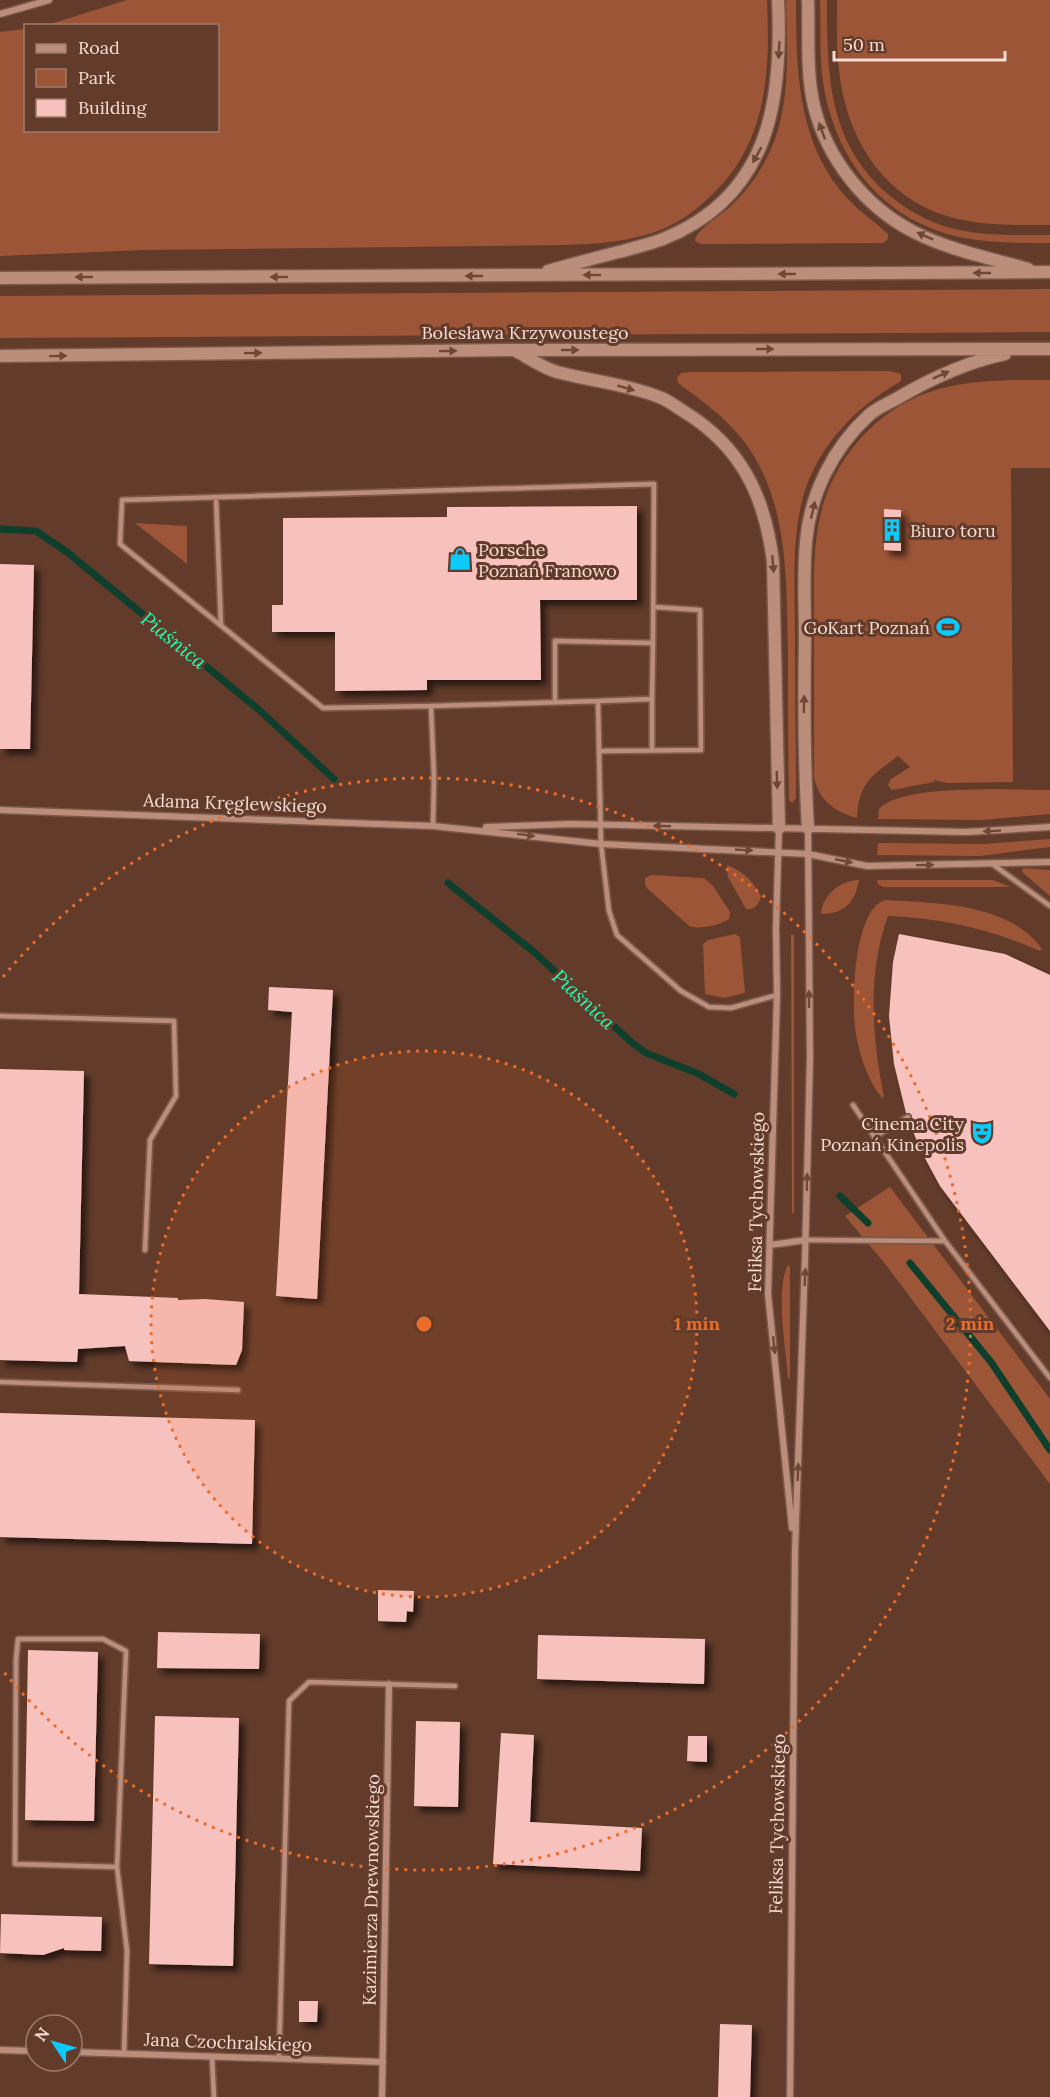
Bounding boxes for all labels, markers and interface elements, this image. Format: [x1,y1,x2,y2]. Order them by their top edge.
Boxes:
legend [24,24,219,132]
scale bar [834,24,1005,62]
text: 50 m [843,33,885,56]
text: Road [78,36,120,59]
one-way arrow [775,40,784,59]
text: Park [78,66,116,89]
text: Building [78,96,148,119]
one-way arrow [817,121,827,139]
one-way arrow [752,147,762,164]
one-way arrow [915,231,933,241]
one-way arrow [972,268,991,278]
one-way arrow [777,269,796,279]
one-way arrow [582,270,601,280]
one-way arrow [464,271,483,281]
one-way arrow [74,272,93,282]
one-way arrow [269,272,288,281]
street label: Bolesława Krzywoustego [421,321,629,344]
one-way arrow [756,344,775,354]
one-way arrow [561,345,580,355]
one-way arrow [439,346,458,355]
one-way arrow [244,349,263,358]
one-way arrow [49,351,68,360]
one-way arrow [933,371,950,380]
one-way arrow [617,384,635,393]
one-way arrow [809,500,818,519]
building icon: Biuro toru [879,517,905,543]
place label: Biuro toru [910,519,996,542]
place label: Porsche Poznań Franowo [478,538,617,582]
shop icon: Porsche Poznań Franowo [447,546,473,572]
one-way arrow [768,555,777,574]
water label: Piaśnica [136,606,212,674]
sports icon: GoKart Poznań [935,614,961,640]
place label: GoKart Poznań [803,616,930,639]
one-way arrow [800,695,809,714]
one-way arrow [772,771,782,790]
street label: Adama Kręglewskiego [142,788,327,818]
one-way arrow [653,821,672,831]
one-way arrow [982,826,1001,836]
one-way arrow [516,830,535,840]
one-way arrow [734,846,753,855]
one-way arrow [834,857,853,867]
one-way arrow [916,860,935,869]
water label: Piaśnica [547,964,621,1034]
one-way arrow [804,989,814,1008]
street label: Feliksa Tychowskiego [743,1112,769,1292]
place label: Cinema City Poznań Kinepolis [820,1112,964,1156]
theatre icon: Cinema City Poznań Kinepolis [969,1120,995,1146]
one-way arrow [802,1172,812,1191]
one-way arrow [800,1267,809,1286]
text: 1 min [674,1312,720,1335]
text: 2 min [946,1312,995,1335]
centre of rings [414,1314,434,1334]
one-way arrow [769,1336,779,1355]
one-way arrow [793,1462,802,1481]
street label: Feliksa Tychowskiego [764,1734,790,1914]
street label: Kazimierza Drewnowskiego [357,1774,385,2006]
north arrow [24,2013,84,2073]
text: N [30,2023,54,2045]
street label: Jana Czochralskiego [143,2028,312,2056]

